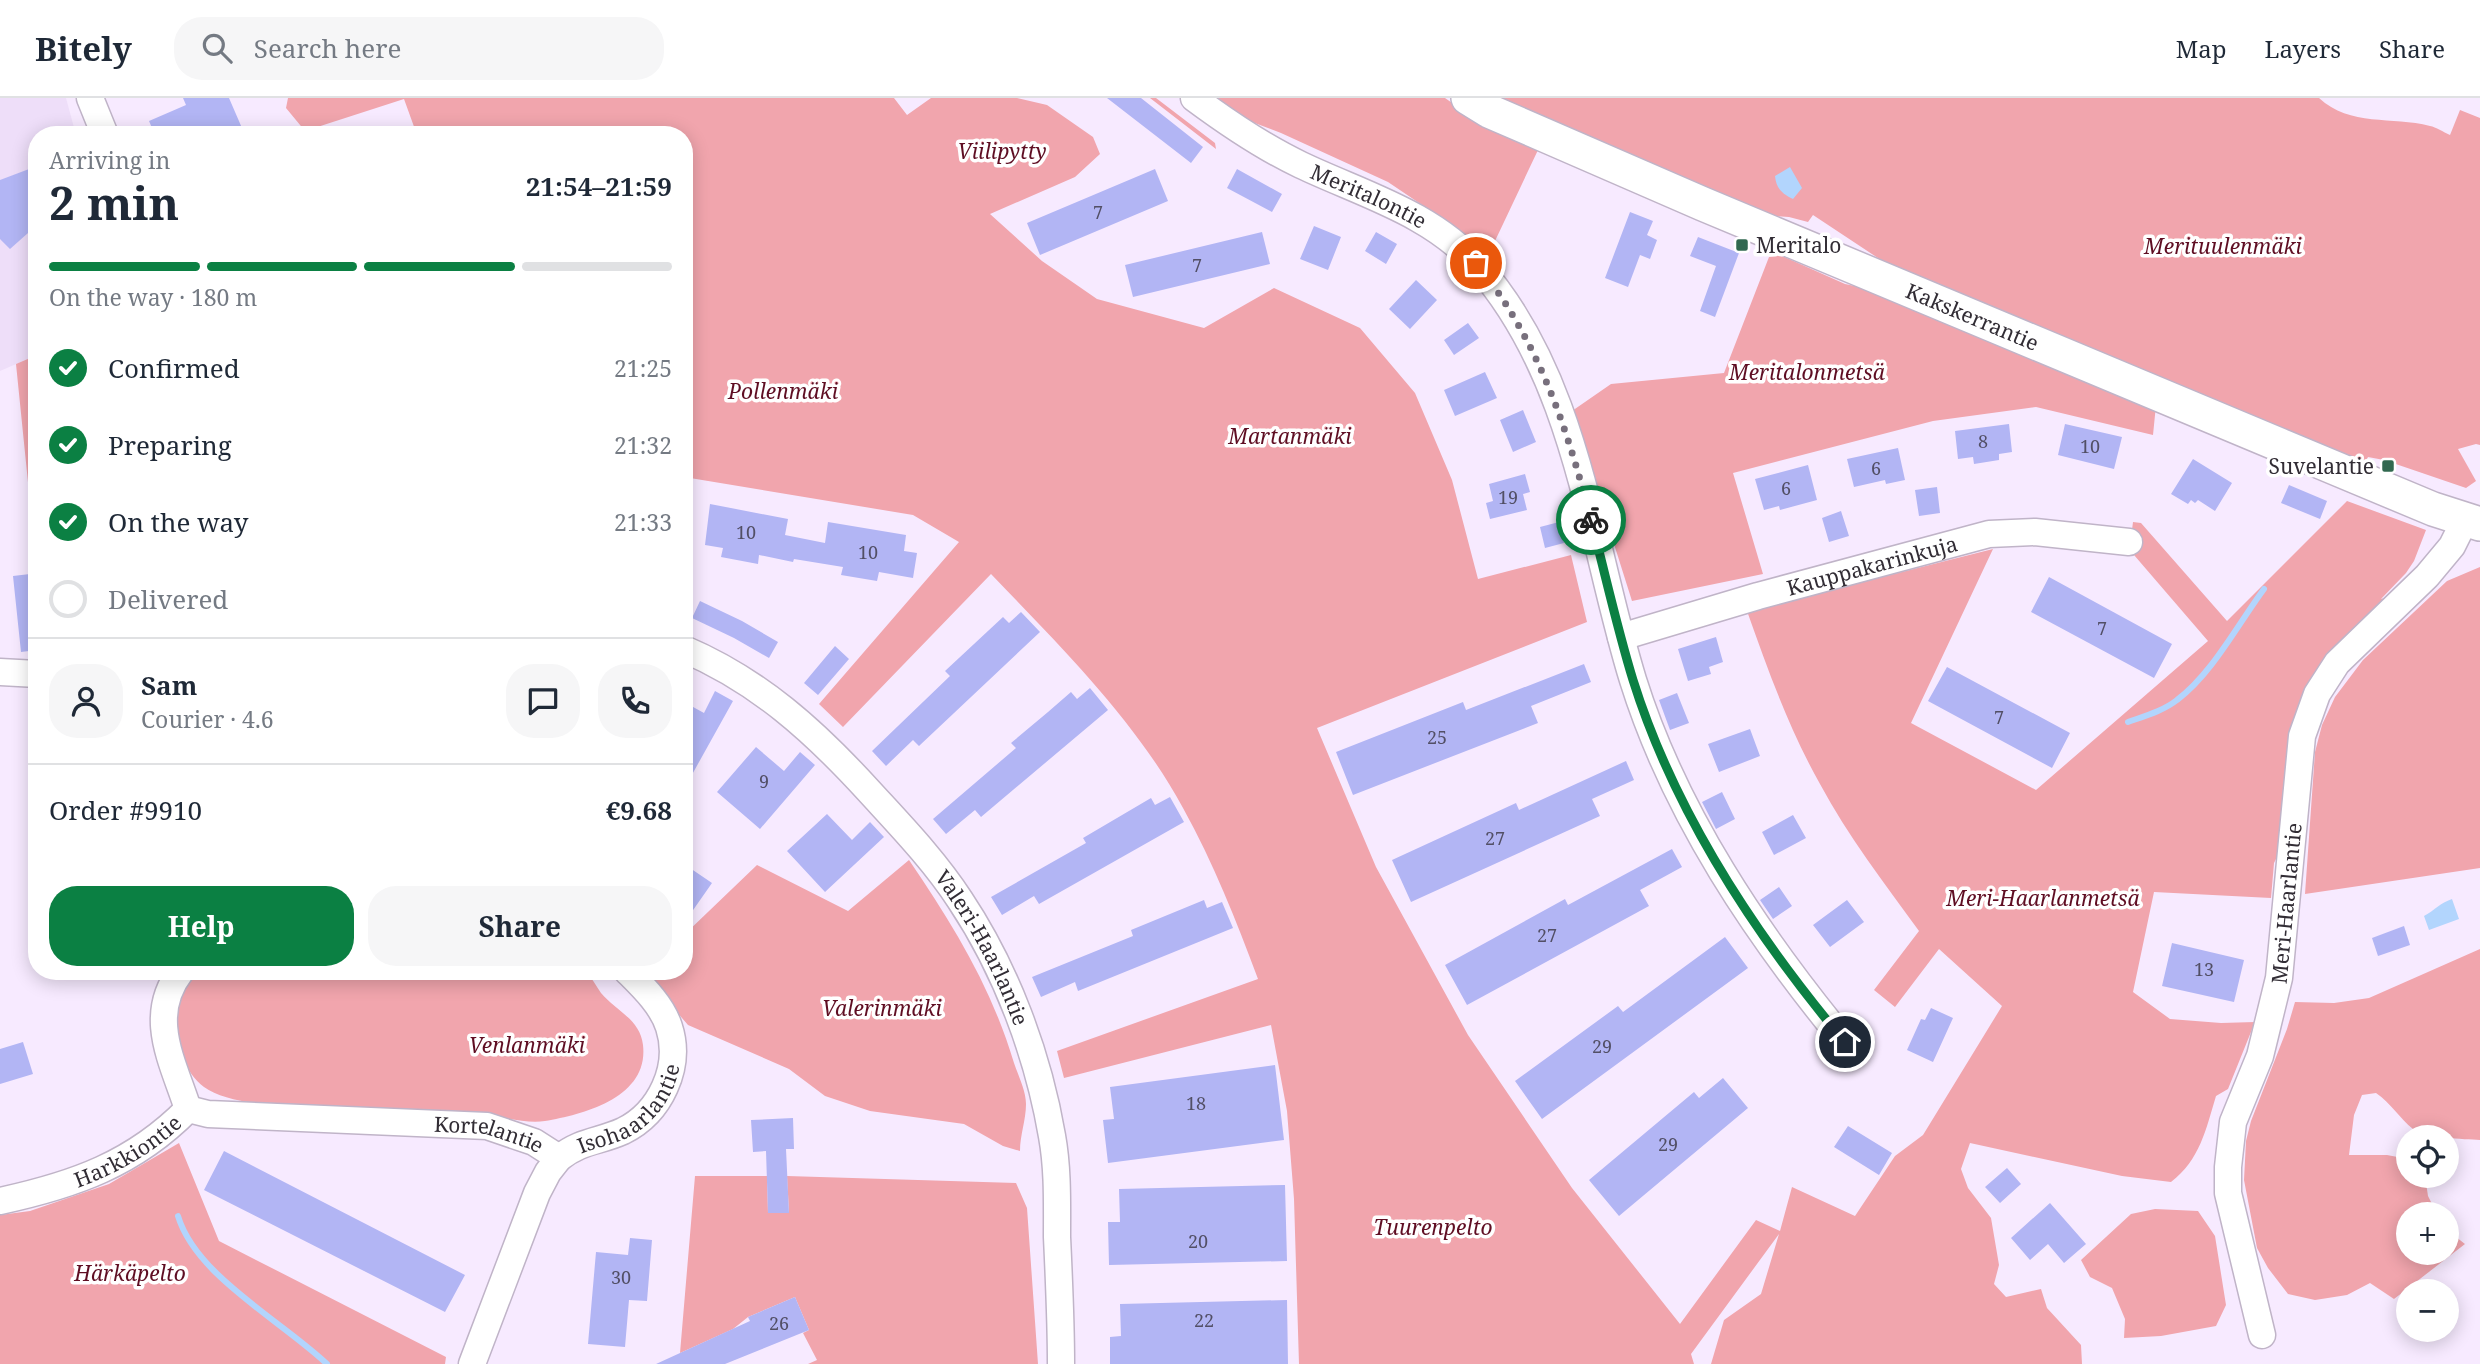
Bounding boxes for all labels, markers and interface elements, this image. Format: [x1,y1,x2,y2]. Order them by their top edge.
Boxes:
search box [174,17,664,80]
text: Bitely [35,26,132,71]
icon: search [198,29,236,67]
text: Search here [254,30,401,66]
text: Map [2176,32,2227,65]
text: Layers [2265,32,2341,65]
text: Share [2379,32,2445,65]
park label: Viilipytty [957,137,1047,165]
text: Arriving in [49,144,170,176]
street label: Meritalontie [1306,157,1432,235]
text: 21:54–21:59 [526,168,672,204]
text: 2 min [49,171,179,233]
house number: 7 [1093,200,1103,224]
place label: Meritalo [1756,231,1841,259]
park label: Merituulenmäki [2143,232,2302,260]
pin [1446,233,1506,293]
marker: Meritalo [1734,237,1750,253]
icon: bag [1457,244,1495,282]
house number: 7 [1192,253,1202,277]
street label: Kakskerrantie [1902,276,2043,357]
text: On the way · 180 m [49,281,257,313]
icon: check [49,349,87,387]
text: Confirmed [108,350,240,386]
text: 21:25 [614,352,672,384]
park label: Meritalonmetsä [1728,358,1886,386]
park label: Pollenmäki [727,377,839,405]
park label: Martanmäki [1227,422,1352,450]
icon: check [49,426,87,464]
text: Preparing [108,427,232,463]
text: 21:32 [614,429,672,461]
house number: 8 [1978,429,1988,453]
house number: 10 [2080,434,2100,458]
place label: Suvelantie [2269,452,2374,480]
house number: 6 [1871,456,1881,480]
marker: Suvelantie [2380,458,2396,474]
house number: 6 [1781,476,1791,500]
house number: 19 [1498,485,1518,509]
courier [1556,485,1626,555]
icon: bike [1572,501,1610,539]
icon: check [49,503,87,541]
text: On the way [108,504,248,540]
text: 21:33 [614,506,672,538]
house number: 10 [736,520,756,544]
street label: Kauppakarinkuja [1784,529,1960,602]
house number: 10 [858,540,878,564]
text: Delivered [108,581,228,617]
house number: 7 [2097,616,2107,640]
button: person [49,664,123,738]
button: chat [506,664,580,738]
button: phone [598,664,672,738]
text: Sam [141,667,197,703]
text: Courier · 4.6 [141,703,274,735]
house number: 7 [1994,705,2004,729]
house number: 25 [1427,725,1447,749]
house number: 9 [759,769,769,793]
text: Order #9910 [49,792,202,828]
text: €9.68 [606,792,672,828]
street label: Meri-Haarlantie [2265,821,2308,985]
house number: 27 [1485,826,1505,850]
street label: Valeri-Haarlantie [929,864,1035,1029]
park label: Meri-Haarlanmetsä [1945,884,2141,912]
button: Help [49,886,354,966]
button: Share [368,886,672,966]
house number: 27 [1537,923,1557,947]
house number: 13 [2194,957,2214,981]
park label: Valerinmäki [822,994,943,1022]
pin [1815,1012,1875,1072]
icon: home [1826,1023,1864,1061]
park label: Venlanmäki [469,1031,586,1059]
house number: 29 [1592,1034,1612,1058]
street label: Isohaarlantie [573,1061,686,1159]
house number: 18 [1186,1091,1206,1115]
street label: Harkkiontie [70,1109,187,1194]
street label: Kortelantie [433,1110,550,1159]
map controls [2396,1125,2459,1342]
button: locate [2396,1125,2459,1188]
house number: 29 [1658,1132,1678,1156]
button: + [2396,1202,2459,1265]
park label: Tuurenpelto [1373,1213,1493,1241]
house number: 20 [1188,1229,1208,1253]
park label: Härkäpelto [73,1259,186,1287]
house number: 30 [611,1265,631,1289]
button: − [2396,1279,2459,1342]
house number: 22 [1194,1308,1214,1332]
house number: 26 [769,1311,789,1335]

